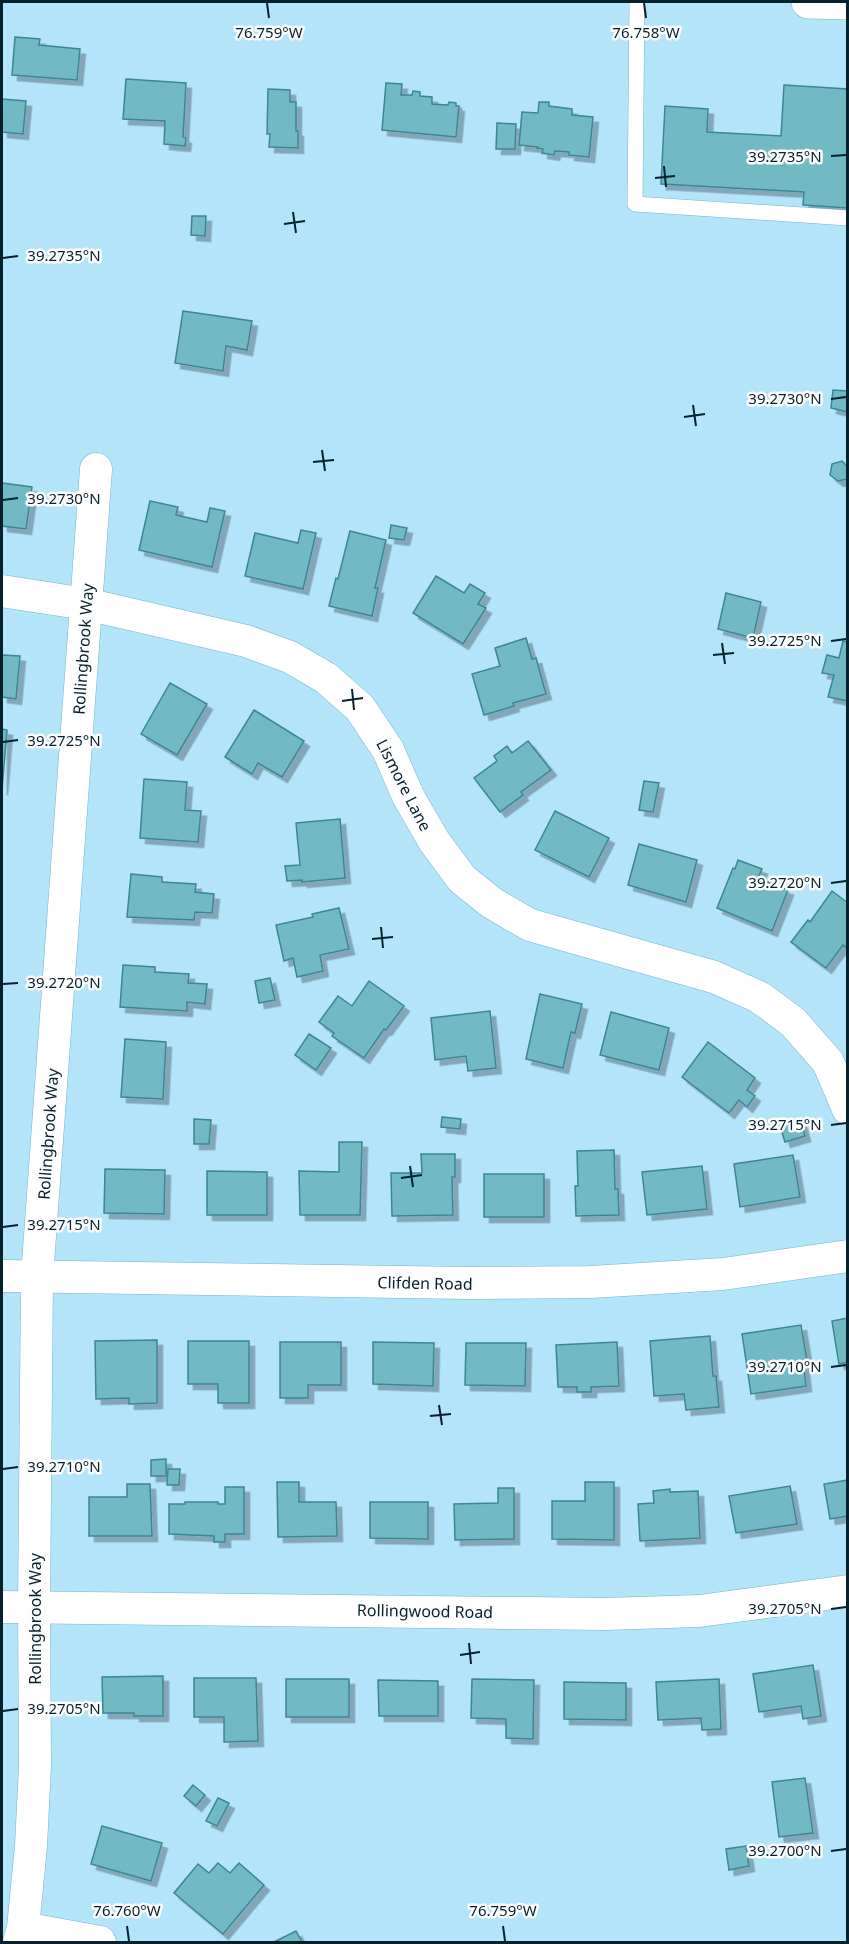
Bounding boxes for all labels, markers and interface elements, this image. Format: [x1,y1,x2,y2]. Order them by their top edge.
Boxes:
text: 76.759°W [235,22,303,42]
text: 76.758°W [612,22,680,42]
text: 39.2735°N [748,146,822,166]
text: 39.2735°N [27,245,101,265]
text: 39.2730°N [748,388,822,408]
text: 39.2730°N [27,488,101,508]
street label: Rollingbrook Way [67,582,99,715]
text: 39.2725°N [748,630,822,650]
text: 39.2725°N [27,730,101,750]
street label: Lismore Lane [371,735,437,835]
text: 39.2720°N [748,872,822,892]
text: 39.2720°N [27,972,101,992]
street label: Rollingbrook Way [32,1067,64,1200]
text: 39.2715°N [748,1114,822,1134]
text: 39.2715°N [27,1214,101,1234]
street label: Clifden Road [377,1271,473,1295]
text: 39.2710°N [748,1356,822,1376]
text: 39.2710°N [27,1456,101,1476]
street label: Rollingbrook Way [24,1552,46,1685]
text: 39.2705°N [748,1598,822,1618]
street label: Rollingwood Road [357,1599,493,1623]
text: 39.2705°N [27,1698,101,1718]
text: 39.2700°N [748,1840,822,1860]
text: 76.760°W [93,1900,161,1920]
text: 76.759°W [469,1900,537,1920]

